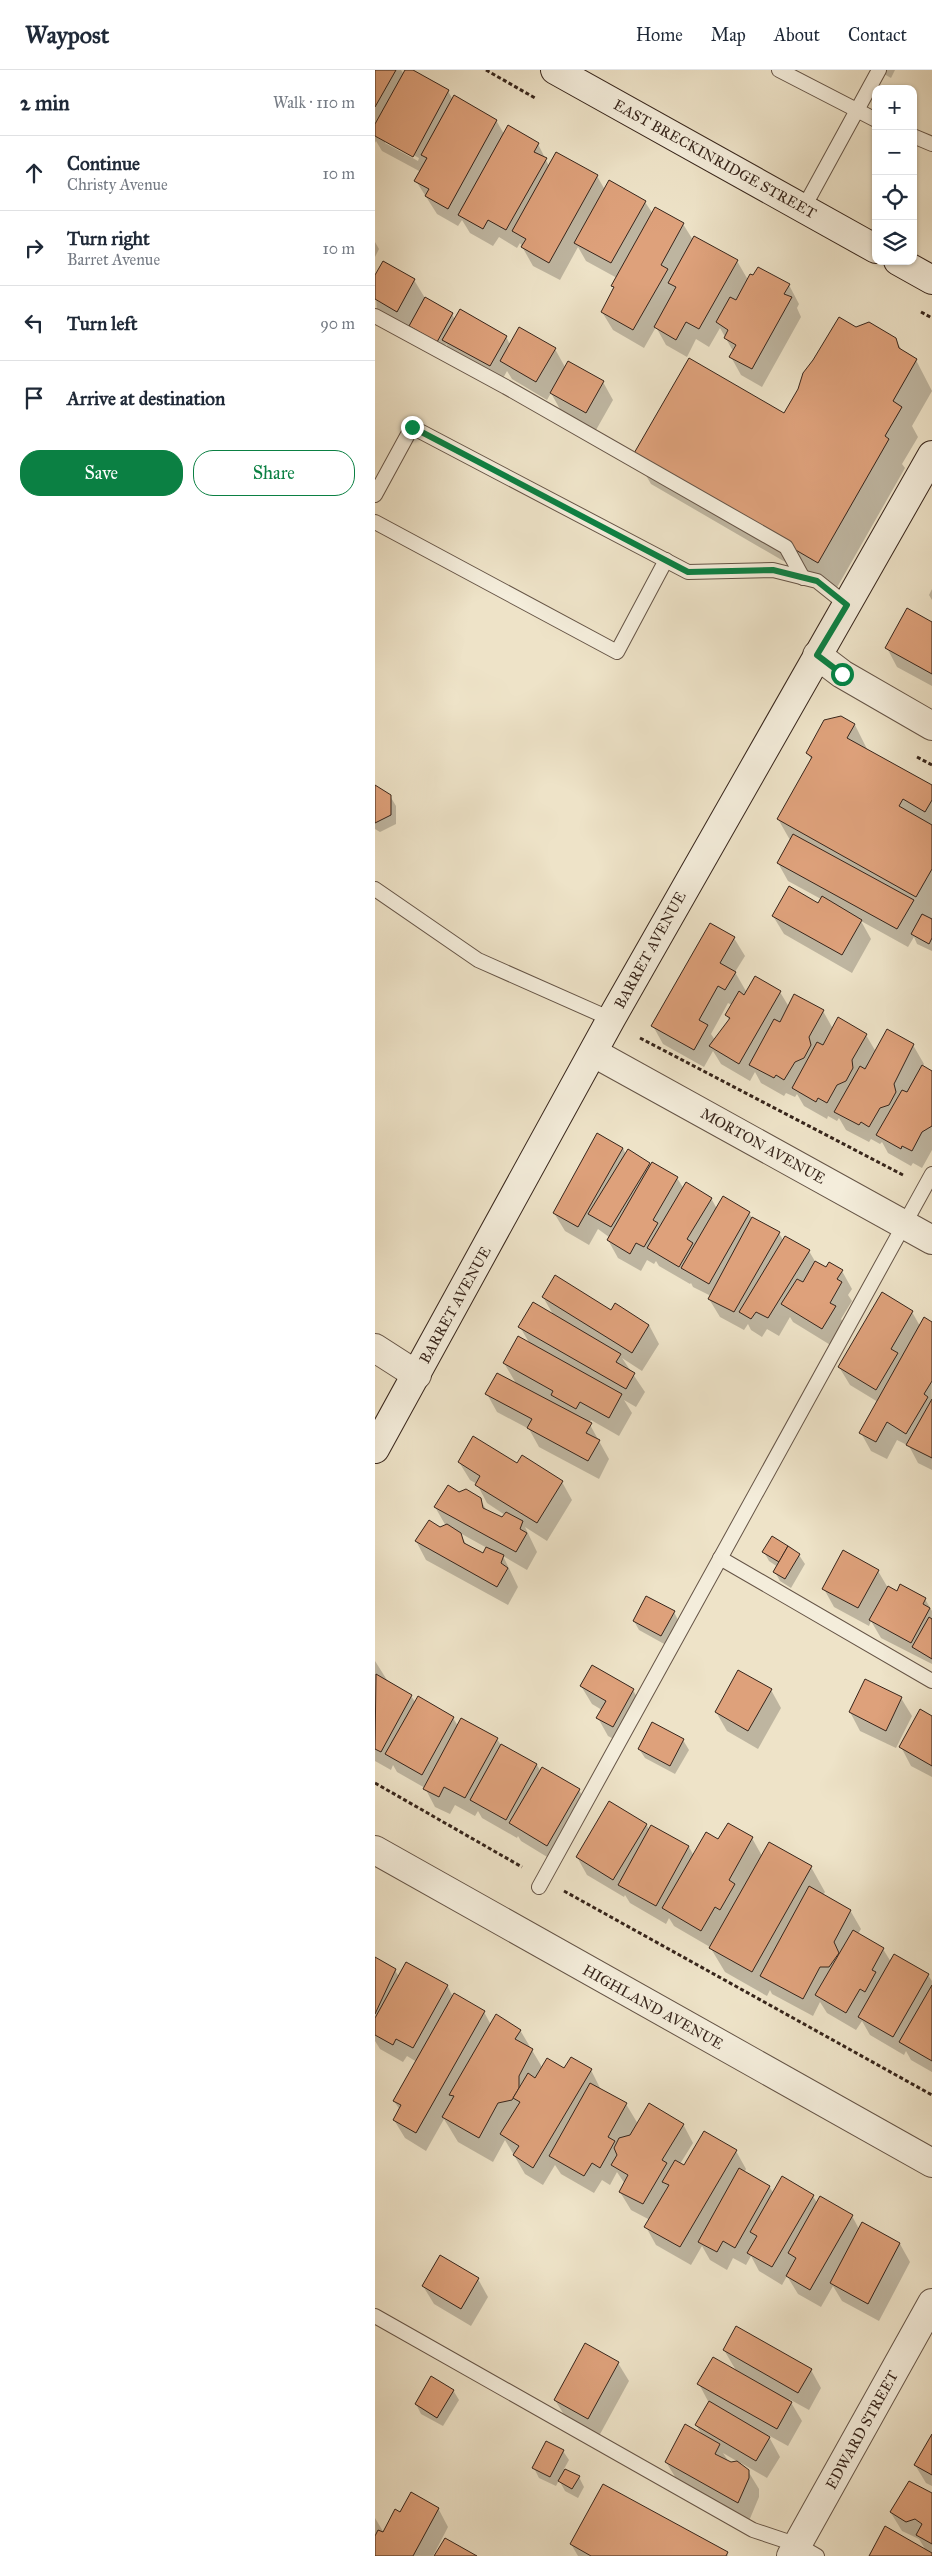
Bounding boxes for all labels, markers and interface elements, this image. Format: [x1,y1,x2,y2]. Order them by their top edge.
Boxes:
text: Waypost [25,20,109,50]
text: Home [636,24,683,46]
text: Map [711,24,746,46]
text: About [774,24,820,46]
text: Contact [848,24,907,46]
map controls [872,85,917,265]
button: + [872,85,917,130]
text: 2 min [20,90,70,116]
text: Walk · 110 m [273,93,355,112]
street label: EAST BRECKINRIDGE STREET [610,96,820,222]
button: − [872,130,917,175]
text: Continue [67,152,140,175]
icon: ahead [20,159,48,187]
text: 10 m [323,164,355,183]
text: Christy Avenue [67,175,168,194]
button: locate [872,175,917,220]
button: layers [872,220,917,265]
text: Turn right [67,227,150,250]
icon: right [20,234,48,262]
text: 10 m [323,239,355,258]
text: Barret Avenue [67,250,160,269]
icon: left [20,309,48,337]
text: Turn left [67,312,137,335]
text: 90 m [320,314,355,333]
icon: arrive [20,384,48,412]
text: Arrive at destination [67,387,225,410]
route end [401,416,424,439]
button: Save [20,450,183,496]
button: Share [193,450,355,496]
route start [831,663,854,686]
street label: BARRET AVENUE [610,888,690,1012]
street label: MORTON AVENUE [697,1104,829,1188]
street label: BARRET AVENUE [415,1243,495,1367]
street label: HIGHLAND AVENUE [580,1961,727,2053]
street label: EDWARD STREET [822,2367,902,2493]

